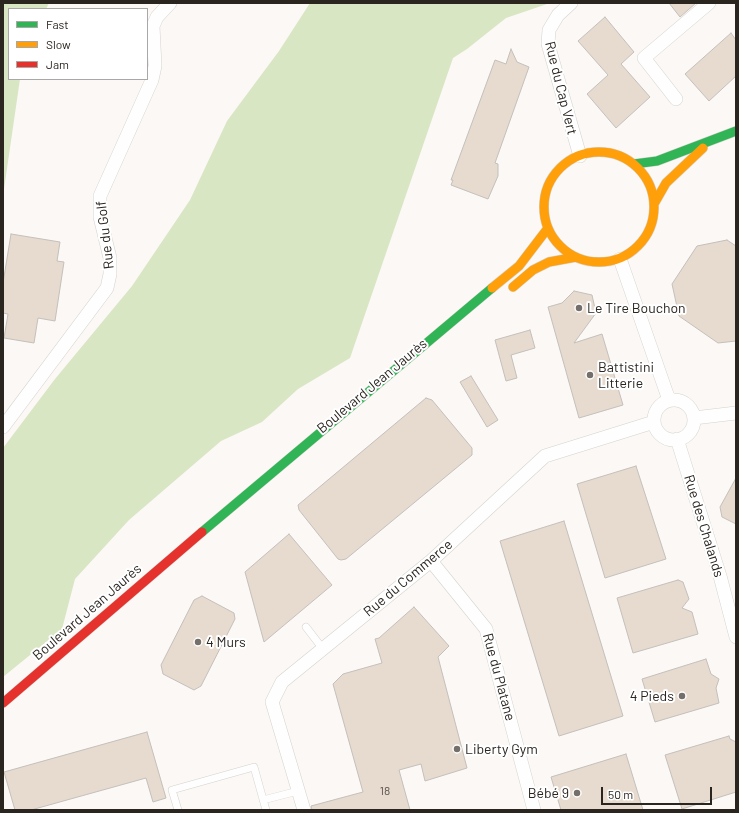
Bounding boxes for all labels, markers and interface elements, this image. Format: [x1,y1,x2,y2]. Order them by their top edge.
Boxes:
legend [8,8,148,80]
text: Fast [46,17,69,31]
text: Slow [46,37,71,51]
street label: Rue du Cap Vert [541,40,581,136]
text: Jam [46,57,69,71]
street label: Rue du Golf [92,200,118,270]
place label: Le Tire Bouchon [587,300,686,316]
marker: Le Tire Bouchon [574,303,584,313]
street label: Boulevard Jean Jaurès [314,335,430,437]
place label: Battistini Litterie [598,359,654,392]
marker: Battistini Litterie [585,370,595,380]
street label: Rue des Chalands [680,473,728,579]
street label: Rue du Commerce [360,536,456,620]
street label: Boulevard Jean Jaurès [29,560,145,664]
street label: Rue du Platane [479,631,519,723]
place label: 4 Murs [206,634,246,650]
marker: 4 Murs [193,637,203,647]
place label: 4 Pieds [630,688,674,704]
marker: 4 Pieds [677,691,687,701]
place label: Liberty Gym [465,741,538,757]
marker: Liberty Gym [452,744,462,754]
scale bar [603,779,714,805]
house number: 18 [380,784,390,798]
place label: Bébé 9 [528,785,569,801]
text: 50 m [608,787,633,801]
marker: Bébé 9 [572,788,582,798]

